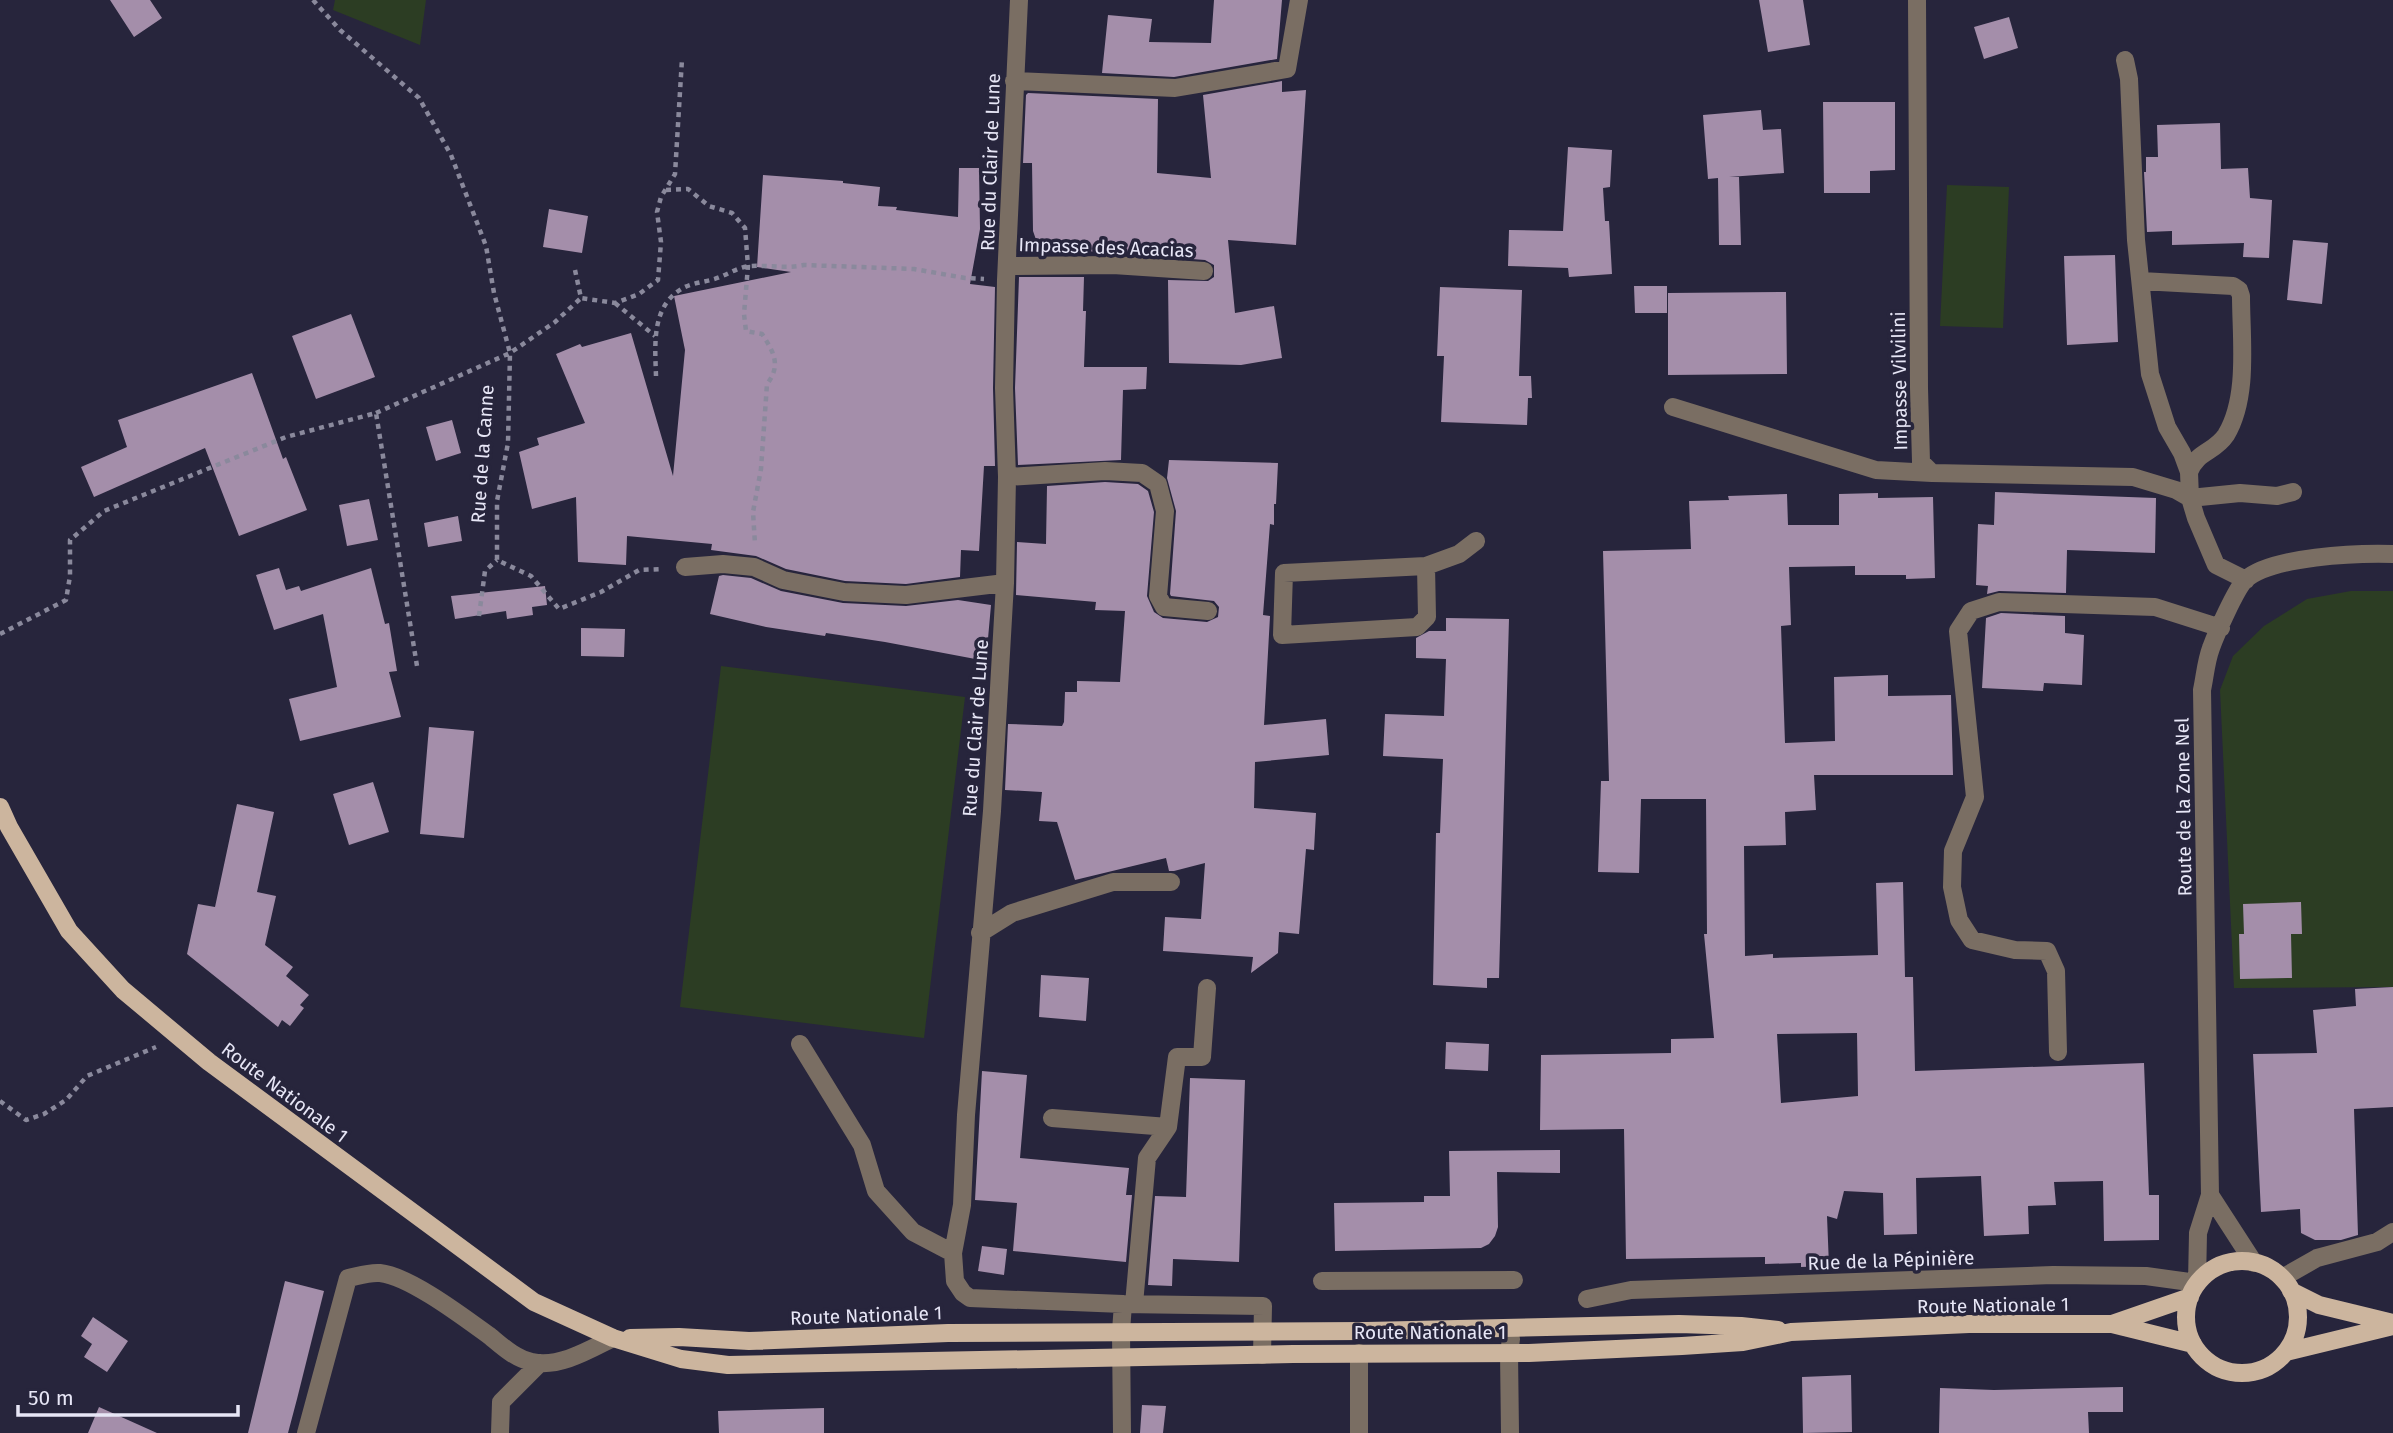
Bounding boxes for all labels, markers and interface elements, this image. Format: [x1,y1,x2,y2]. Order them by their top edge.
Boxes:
street label: Rue du Clair de Lune [976,73,1005,251]
street label: Impasse des Acacias [1018,233,1194,262]
street label: Impasse Vilvilini [1887,311,1912,451]
street label: Rue de la Canne [466,384,499,524]
street label: Rue du Clair de Lune [958,639,993,818]
street label: Route de la Zone Nel [2170,717,2197,897]
street label: Route Nationale 1 [217,1037,352,1147]
street label: Rue de la Pépinière [1807,1246,1975,1275]
street label: Route Nationale 1 [1917,1293,2069,1318]
street label: Route Nationale 1 [789,1301,943,1330]
street label: Route Nationale 1 [1354,1321,1506,1344]
scale bar [18,1374,238,1418]
text: 50 m [28,1385,74,1411]

